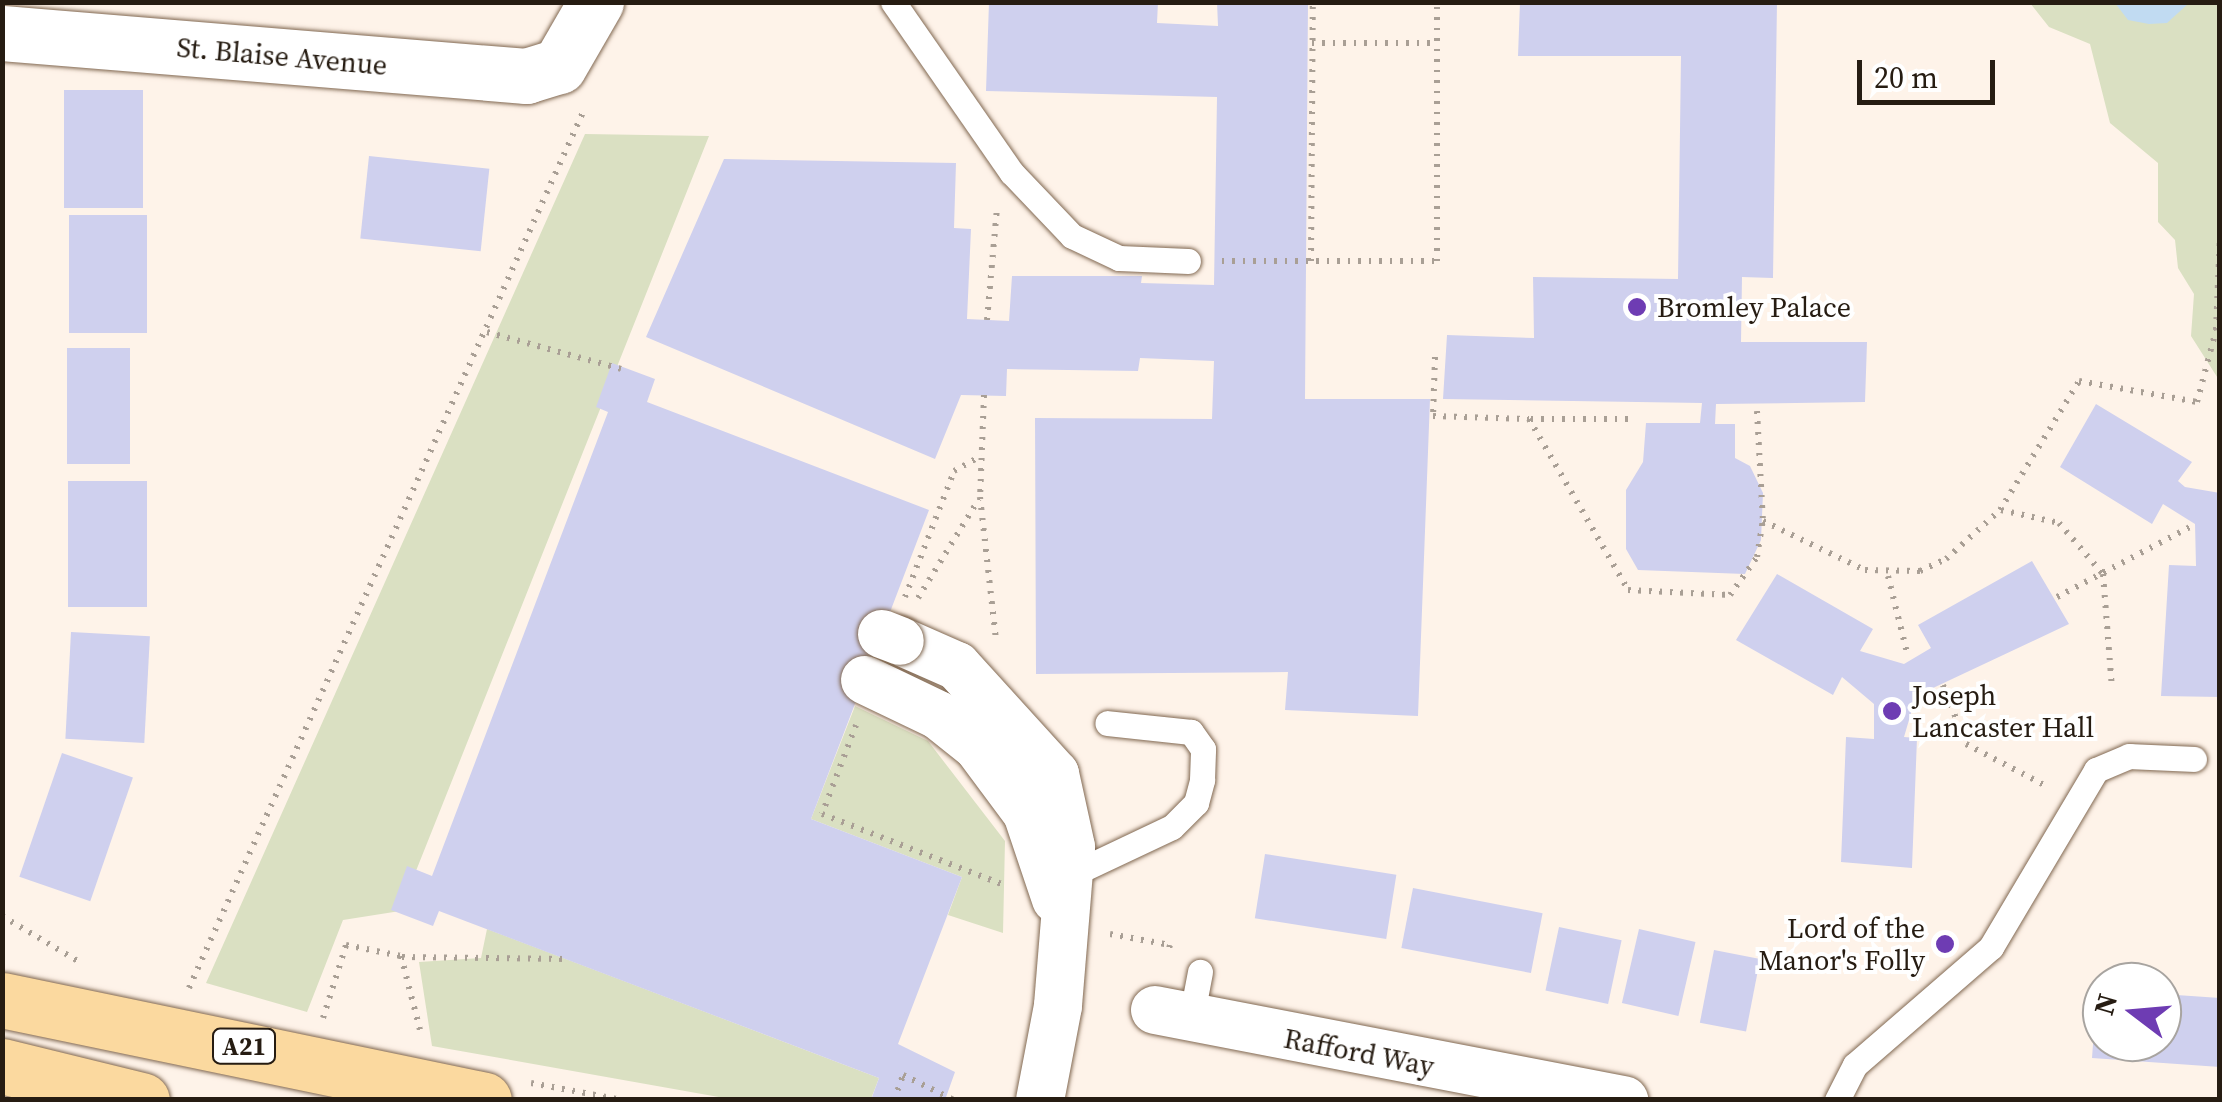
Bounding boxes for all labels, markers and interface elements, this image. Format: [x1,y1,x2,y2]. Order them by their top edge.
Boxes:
street label: St. Blaise Avenue [175,30,389,82]
scale bar [1862,40,2000,102]
text: 20 m [1874,57,1938,98]
place label: Bromley Palace [1657,290,1851,324]
marker: Bromley Palace [1626,296,1648,318]
place label: Joseph Lancaster Hall [1912,678,2094,744]
marker: Joseph Lancaster Hall [1881,700,1903,722]
place label: Lord of the Manor's Folly [1758,911,1925,977]
marker: Lord of the Manor's Folly [1934,933,1956,955]
north arrow [2082,962,2182,1062]
text: N [2084,989,2126,1019]
street label: Rafford Way [1281,1021,1437,1083]
road number: A21 [212,1026,276,1066]

